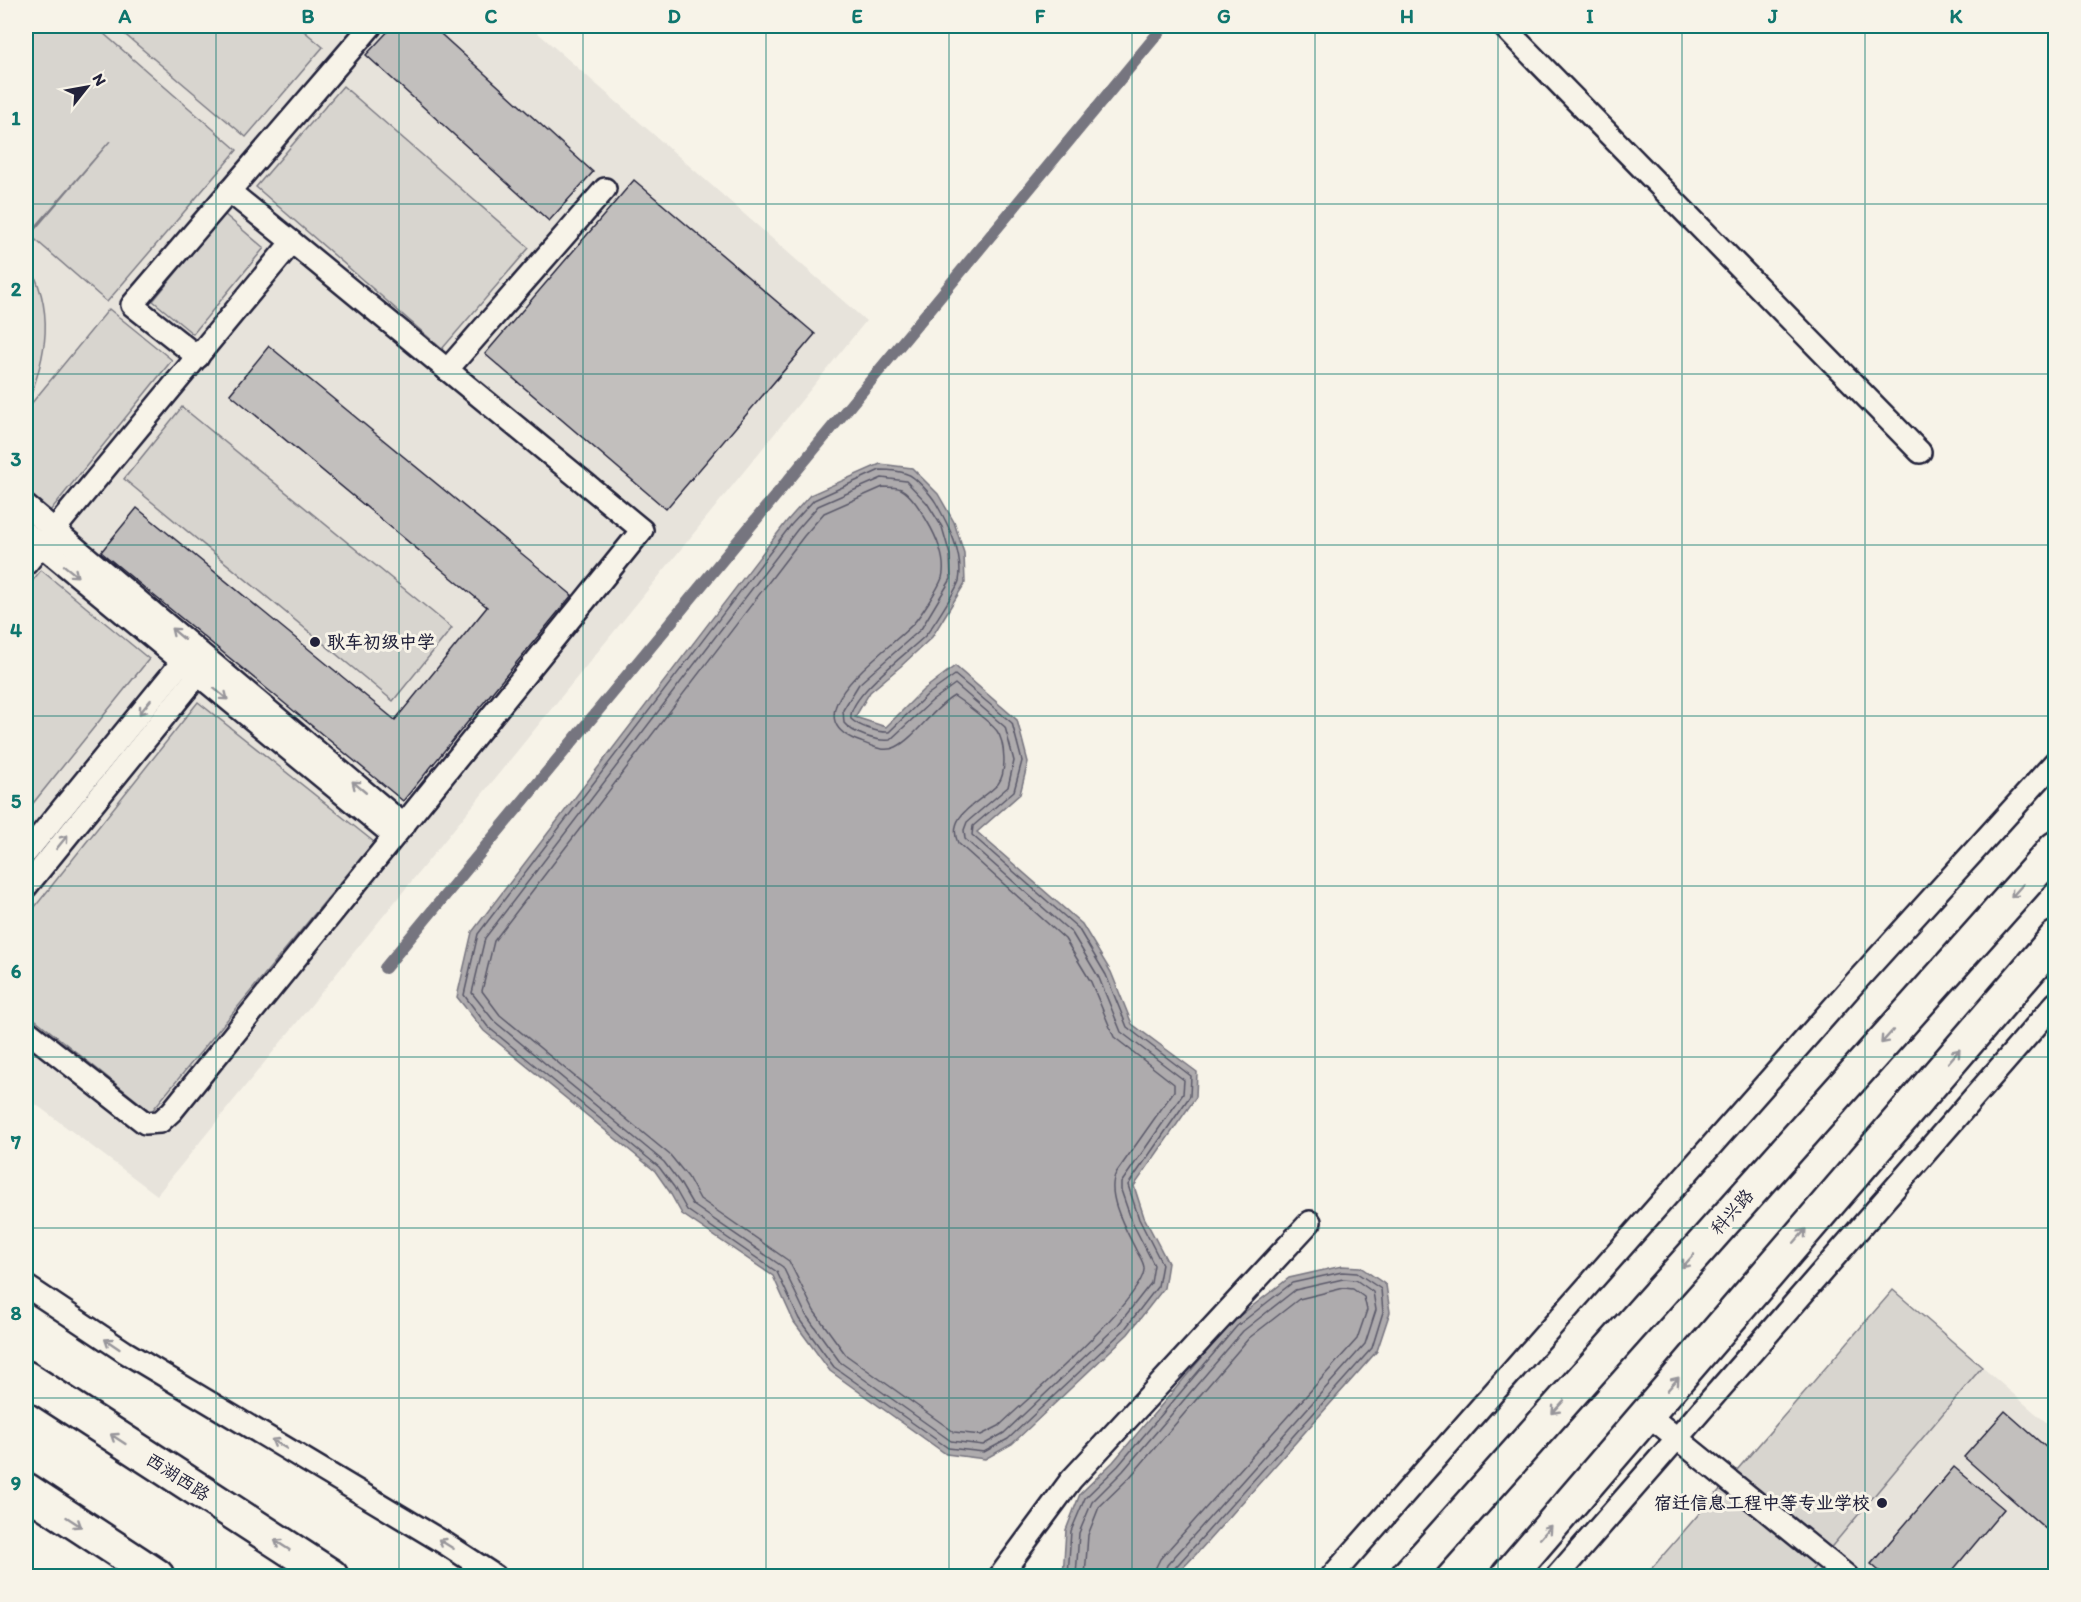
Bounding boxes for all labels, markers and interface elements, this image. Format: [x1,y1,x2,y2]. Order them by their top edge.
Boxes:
text: A [118,4,132,28]
text: B [302,4,315,28]
text: C [485,4,498,28]
text: D [667,4,681,28]
text: E [851,4,863,28]
text: F [1035,4,1046,28]
text: G [1217,4,1231,28]
text: H [1400,4,1414,28]
text: I [1586,4,1594,28]
text: J [1767,4,1778,28]
text: K [1950,4,1964,28]
north arrow [57,57,117,117]
text: N [89,70,110,89]
text: 1 [11,106,21,130]
text: 2 [11,277,22,301]
text: 3 [11,447,22,471]
one-way arrow [63,564,79,577]
text: 4 [10,618,22,642]
one-way arrow [170,628,186,641]
place label: 耿车初级中学 [327,631,435,653]
marker: 耿车初级中学 [308,635,322,649]
one-way arrow [213,687,229,700]
one-way arrow [139,699,152,715]
one-way arrow [352,780,367,794]
text: 5 [11,789,22,813]
one-way arrow [56,834,69,850]
one-way arrow [2010,883,2024,898]
text: 6 [11,959,22,983]
one-way arrow [1880,1029,1894,1044]
one-way arrow [1947,1049,1961,1064]
text: 7 [10,1130,21,1154]
street label: 科兴路 [1706,1185,1758,1239]
one-way arrow [1793,1229,1807,1244]
one-way arrow [1681,1253,1695,1268]
text: 8 [11,1301,22,1325]
one-way arrow [104,1338,121,1350]
one-way arrow [1666,1377,1680,1392]
one-way arrow [1551,1399,1565,1414]
one-way arrow [110,1432,127,1444]
one-way arrow [271,1438,288,1450]
street label: 西湖西路 [142,1448,214,1506]
text: 9 [11,1471,21,1495]
place label: 宿迁信息工程中等专业学校 [1654,1492,1870,1514]
marker: 宿迁信息工程中等专业学校 [1875,1496,1889,1510]
one-way arrow [66,1516,82,1528]
one-way arrow [1539,1525,1553,1540]
one-way arrow [274,1538,291,1550]
one-way arrow [438,1538,455,1550]

